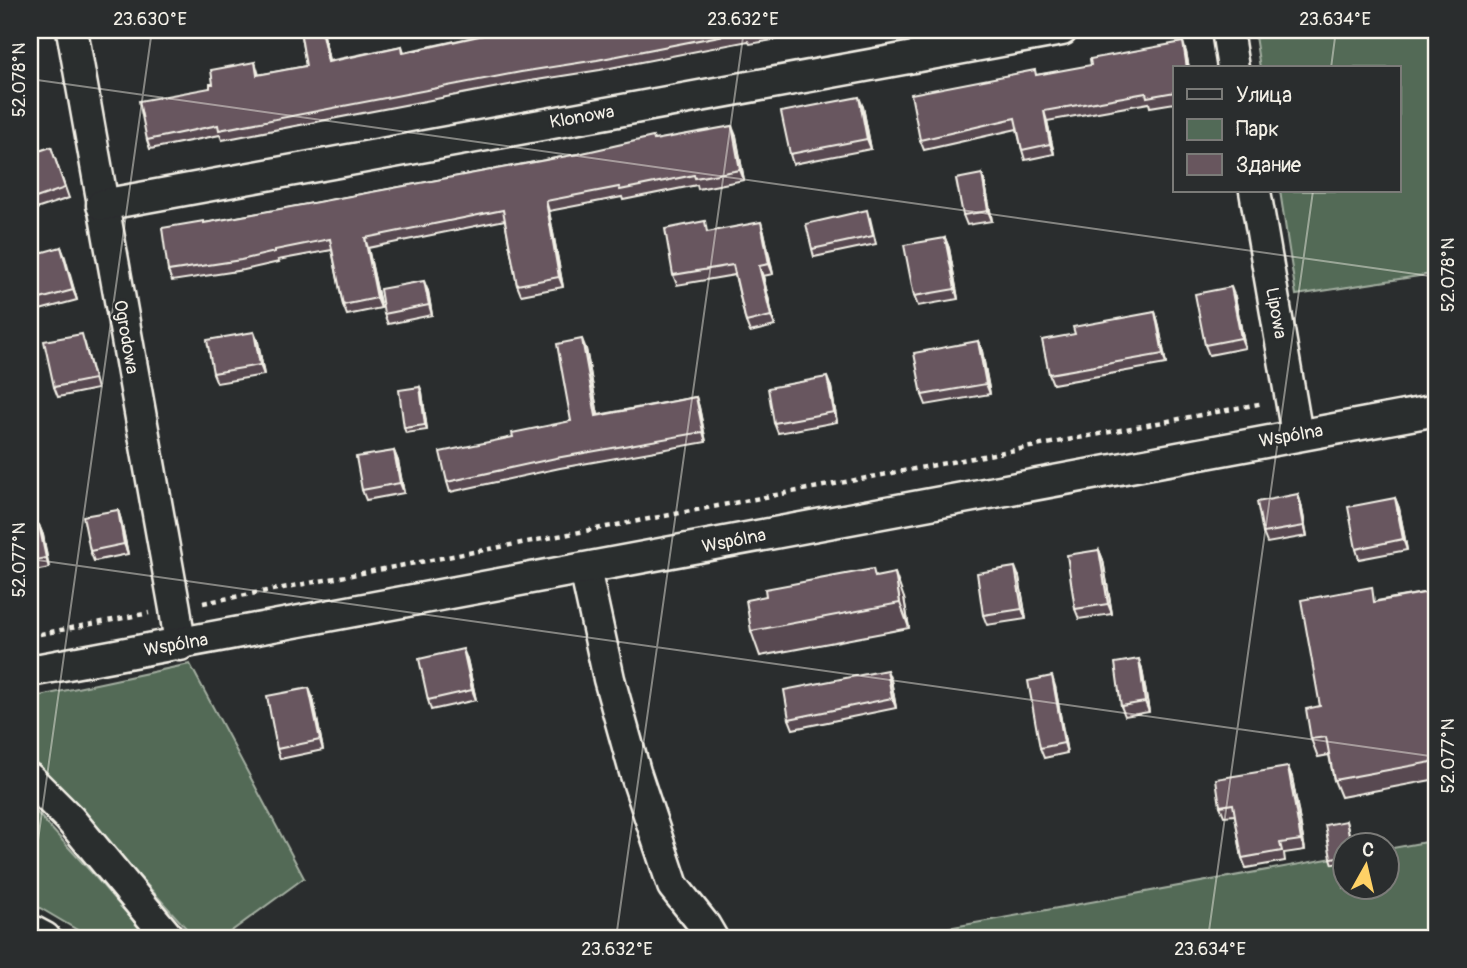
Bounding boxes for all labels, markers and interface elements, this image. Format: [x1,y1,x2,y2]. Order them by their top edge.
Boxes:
text: 23.630°E [113,8,187,31]
text: 23.632°E [707,8,779,31]
text: 23.634°E [1299,8,1371,31]
text: 52.078°N [8,43,31,117]
legend [1173,66,1400,192]
text: Улица [1236,82,1292,109]
street label: Klonowa [548,100,616,134]
text: Парк [1236,116,1279,143]
text: Здание [1236,152,1302,179]
text: 52.078°N [1437,238,1460,312]
street label: Lipowa [1260,285,1292,341]
street label: Ogrodowa [108,298,144,376]
street label: Wspólna [1257,419,1325,453]
text: 52.077°N [8,522,31,598]
street label: Wspólna [700,524,768,558]
street label: Wspólna [142,628,210,662]
text: 52.077°N [1437,718,1460,794]
north arrow [1330,832,1400,902]
text: С [1361,837,1376,863]
text: 23.632°E [581,938,653,961]
text: 23.634°E [1174,938,1246,961]

